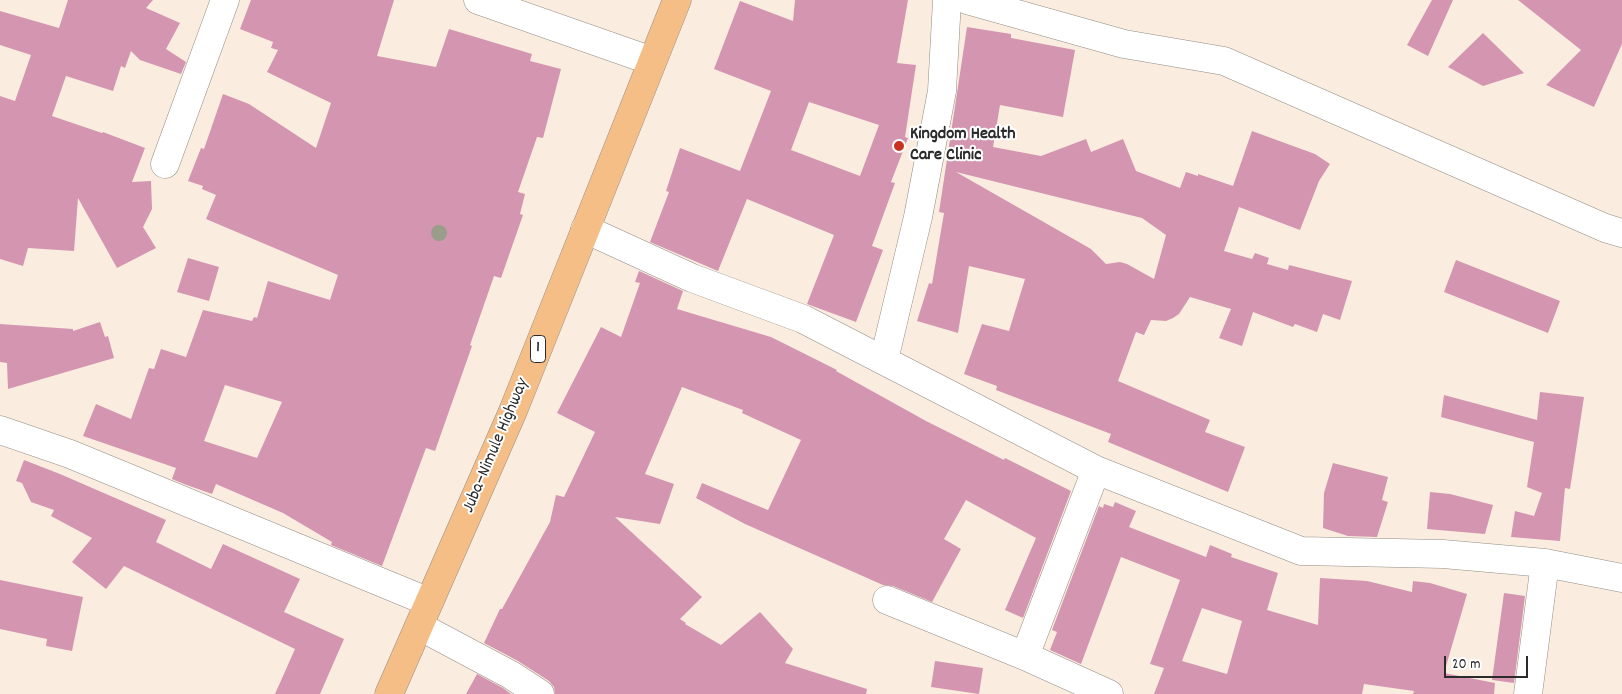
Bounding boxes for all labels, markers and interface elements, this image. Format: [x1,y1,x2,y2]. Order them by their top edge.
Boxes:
place label: Kingdom Health Care Clinic [910,125,1015,168]
marker: Kingdom Health Care Clinic [892,139,906,153]
road number: 1 [530,336,546,362]
street label: Juba–Nimule Highway [459,375,535,517]
scale bar [1447,646,1531,678]
text: 20 m [1452,654,1480,676]

